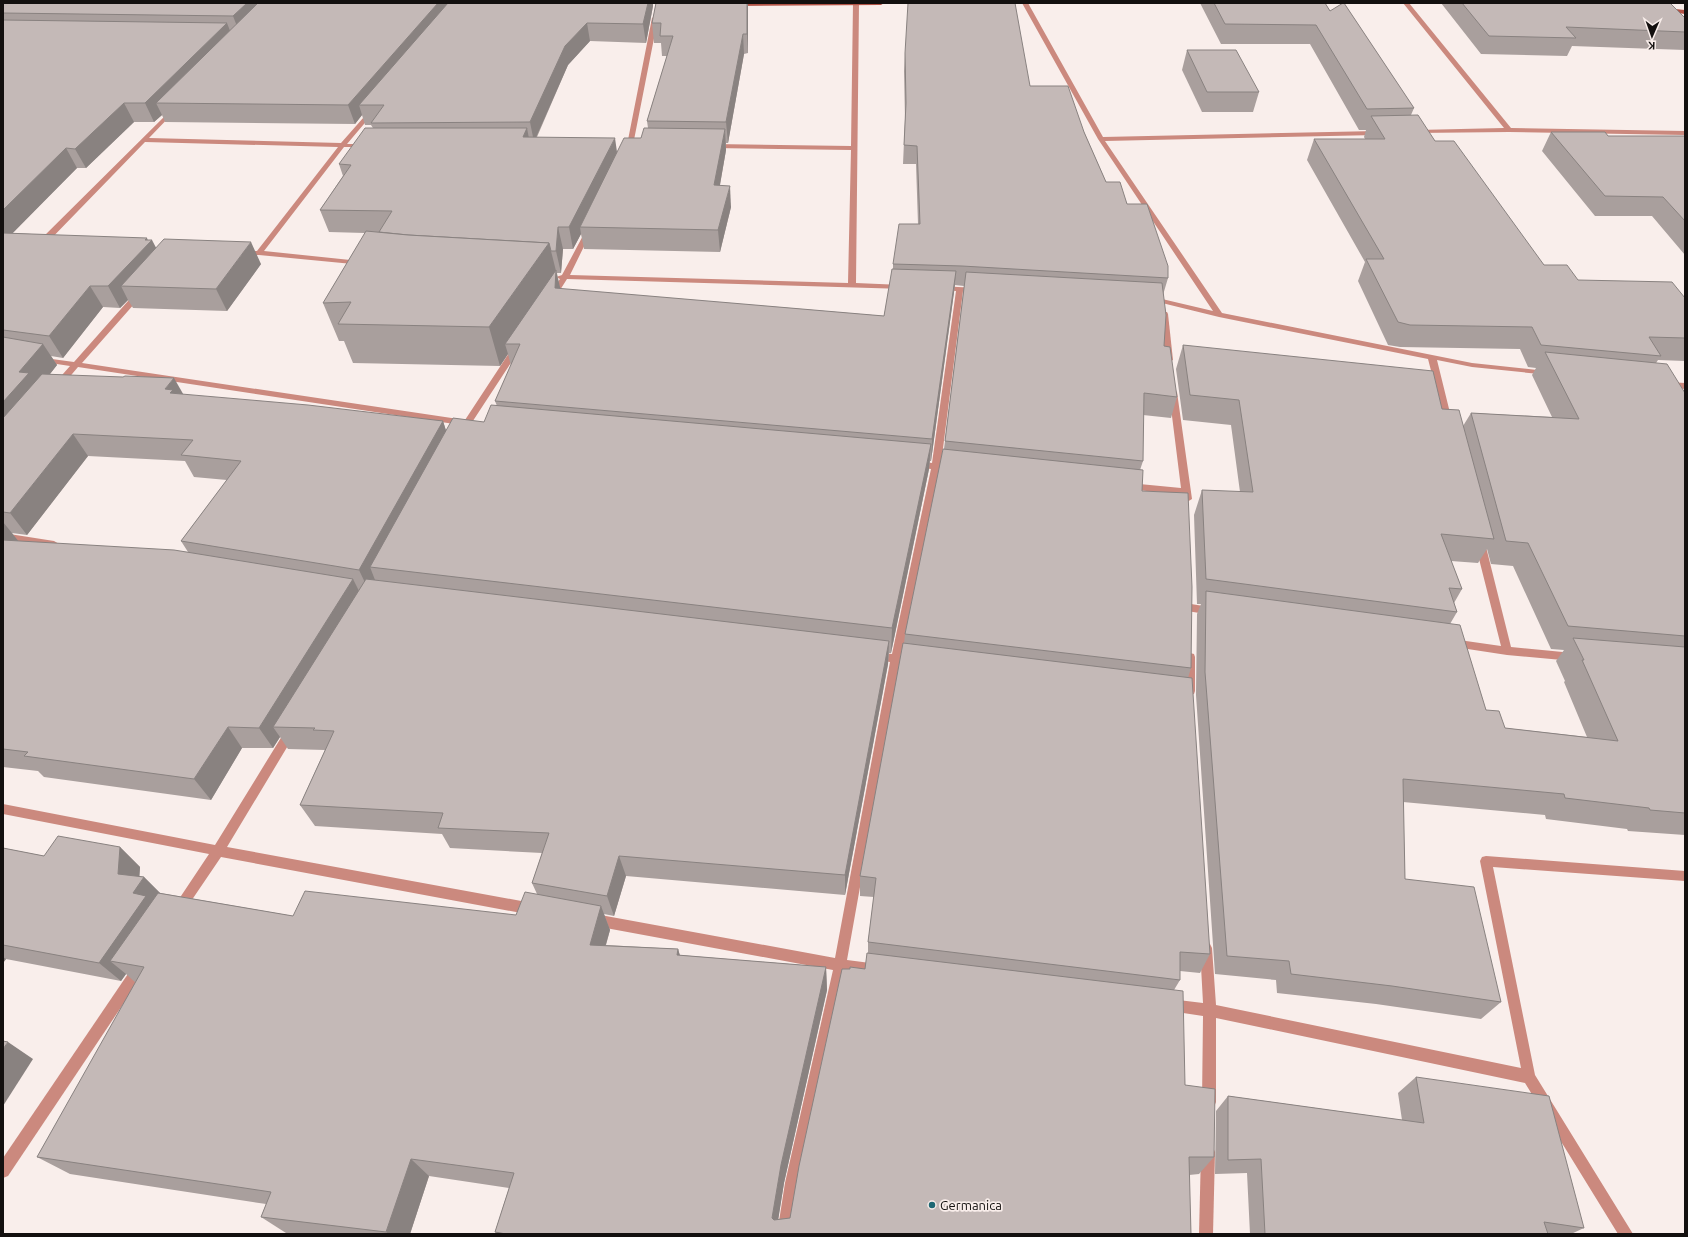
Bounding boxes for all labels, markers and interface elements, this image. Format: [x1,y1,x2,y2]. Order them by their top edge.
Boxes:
north arrow [1632,16,1672,56]
text: K [1647,40,1656,52]
place label: Germanica [940,1198,1002,1212]
marker: Germanica [927,1200,937,1210]

